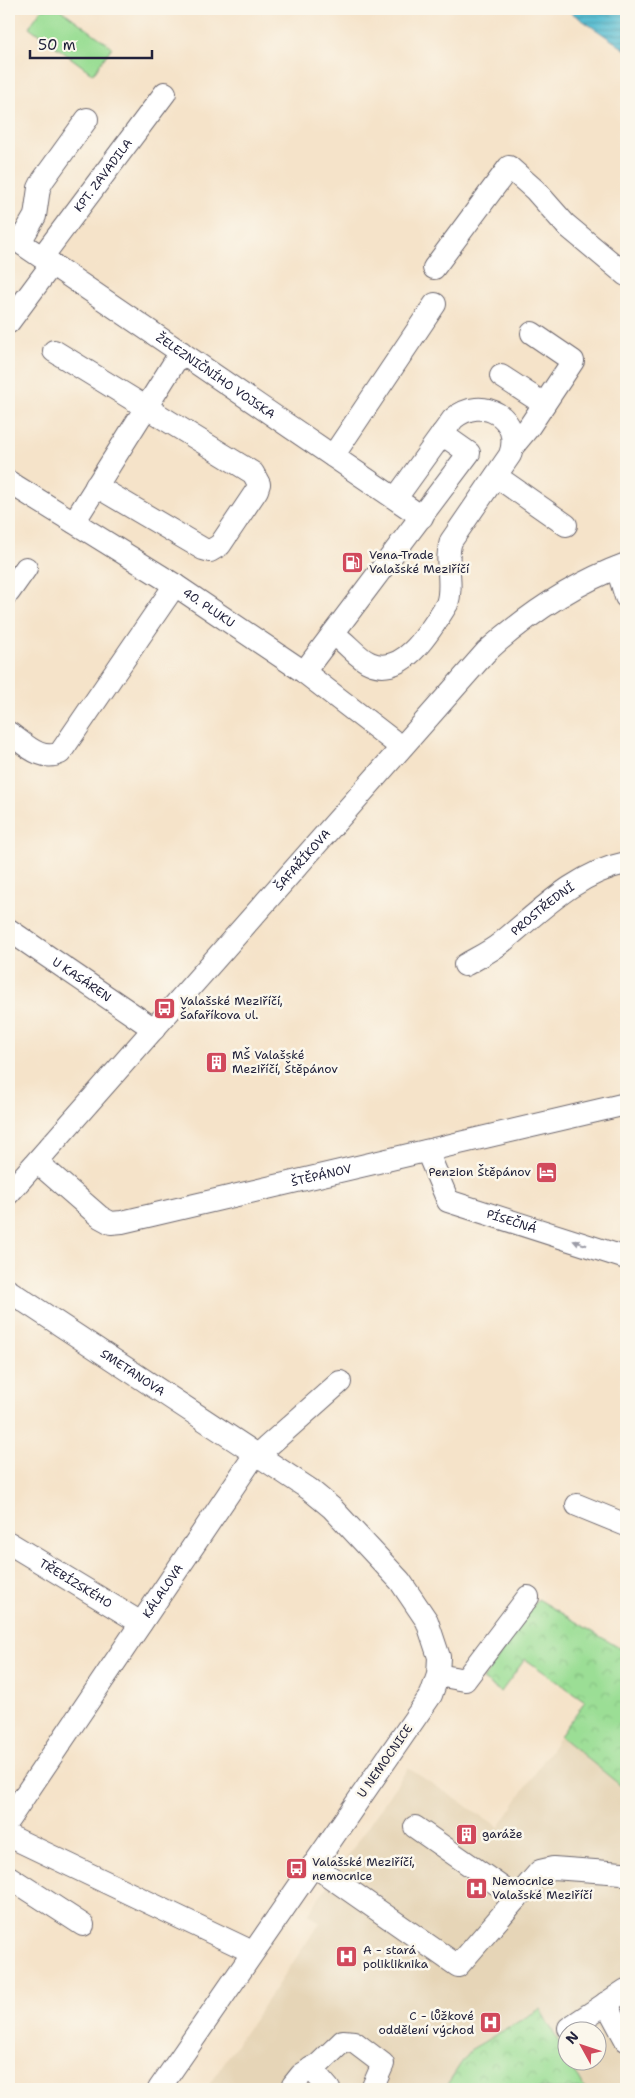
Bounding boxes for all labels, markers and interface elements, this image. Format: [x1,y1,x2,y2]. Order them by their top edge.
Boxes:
scale bar [30,28,152,60]
text: 50 m [38,35,76,55]
street label: KPT. ZAVADILA [71,135,136,215]
street label: ŽELEZNIČNÍHO VOJSKA [153,330,278,422]
place label: Vena-Trade Valašské Meziříčí [369,547,470,577]
fuel station icon: Vena-Trade Valašské Meziříčí [341,550,365,574]
street label: 40. PLUKU [180,584,238,631]
street label: ŠAFAŘÍKOVA [271,826,334,894]
street label: PROSTŘEDNÍ [507,879,578,939]
street label: U KASÁREN [49,954,114,1005]
place label: Valašské Meziříčí, Šafaříkova ul. [180,993,283,1023]
bus stop icon: Valašské Meziříčí, Šafaříkova ul. [152,996,176,1020]
place label: MŠ Valašské Meziříčí, Štěpánov [232,1047,338,1077]
building icon: MŠ Valašské Meziříčí, Štěpánov [204,1050,228,1074]
hotel icon: Penzion Štěpánov [535,1160,559,1184]
street label: ŠTĚPÁNOV [290,1161,353,1190]
place label: Penzion Štěpánov [428,1164,531,1180]
street label: PÍSEČNÁ [484,1206,539,1237]
one-way arrow [572,1238,587,1246]
street label: SMETANOVA [97,1345,168,1400]
street label: TŘEBÍZSKÉHO [36,1555,115,1612]
street label: KÁLALOVA [139,1561,187,1621]
street label: U NEMOCNICE [354,1721,416,1801]
building icon: garáže [454,1822,478,1846]
place label: garáže [482,1826,523,1842]
place label: Valašské Meziříčí, nemocnice [312,1854,415,1884]
bus stop icon: Valašské Meziříčí, nemocnice [284,1857,308,1881]
place label: Nemocnice Valašské Meziříčí [492,1873,593,1903]
hospital icon: Nemocnice Valašské Meziříčí [464,1876,488,1900]
place label: A - stará polikliknika [363,1942,429,1972]
hospital icon: A - stará polikliknika [335,1945,359,1969]
place label: C - lůžkové oddělení východ [379,2008,474,2038]
hospital icon: C - lůžkové oddělení východ [478,2011,502,2035]
north arrow [558,2020,608,2070]
text: N [562,2028,583,2048]

